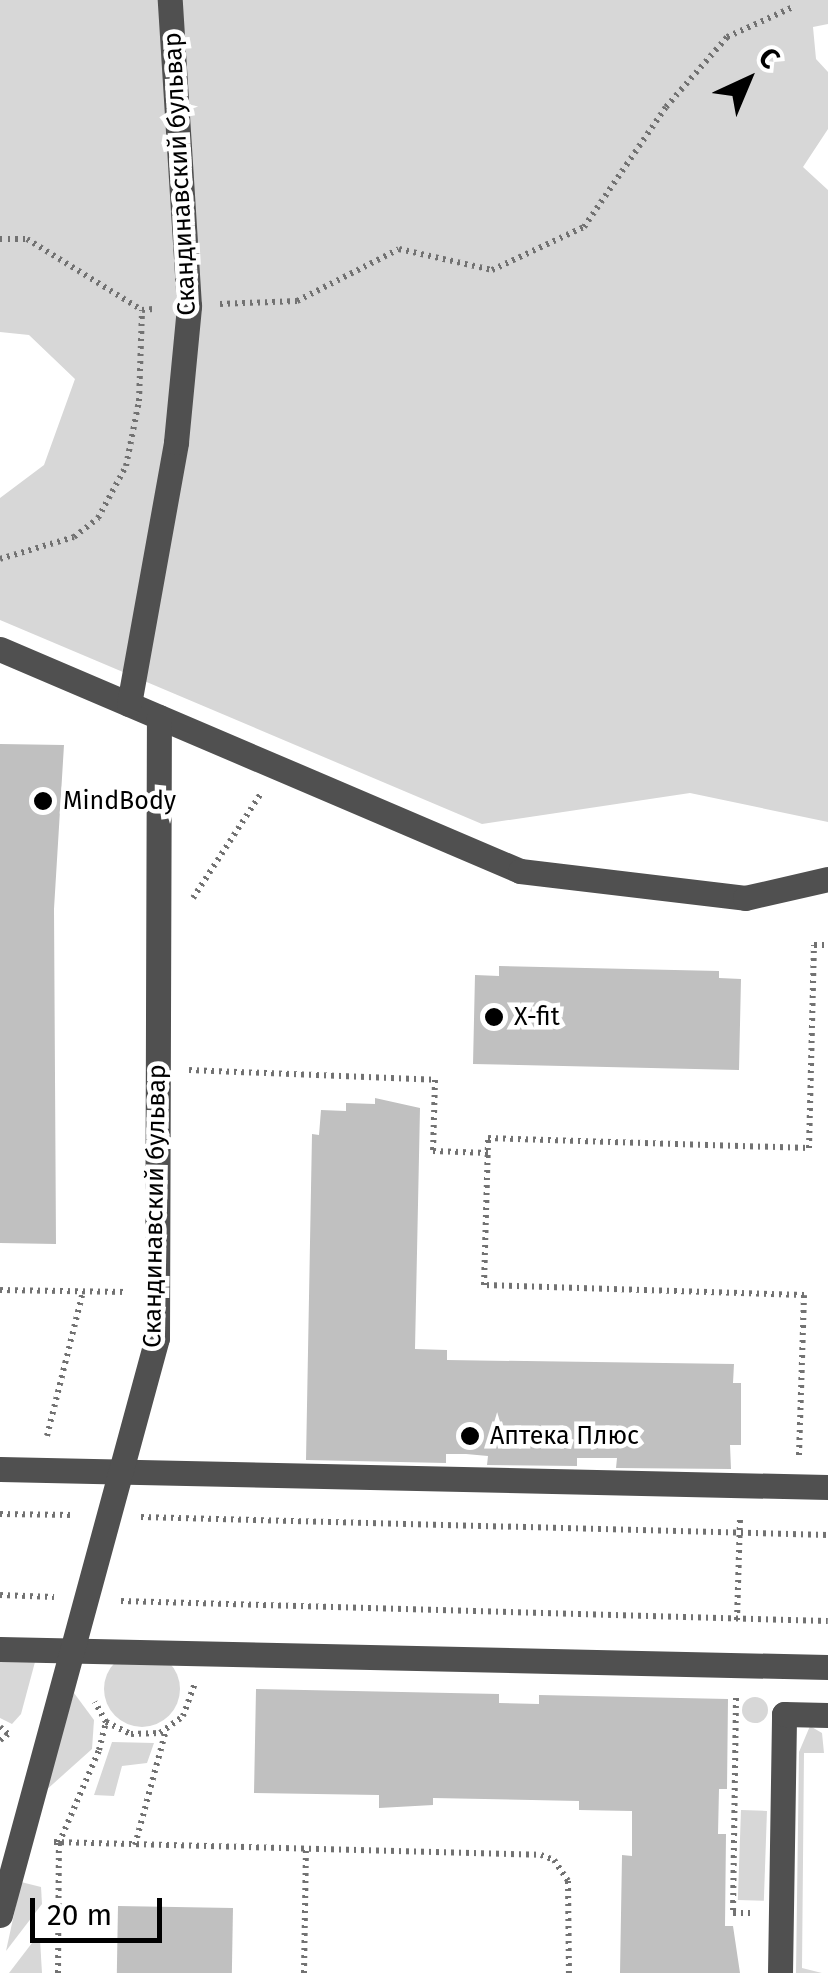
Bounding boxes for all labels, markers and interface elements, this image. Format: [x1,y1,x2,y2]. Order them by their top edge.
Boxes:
north arrow [698,30,798,130]
street label: Скандинавский бульвар [158,32,202,316]
text: С [752,41,786,76]
place label: MindBody [63,786,176,816]
marker: MindBody [32,790,54,812]
place label: X-fit [514,1002,560,1032]
marker: X-fit [483,1006,505,1028]
street label: Скандинавский бульвар [138,1064,172,1348]
place label: Аптека Плюс [490,1421,639,1451]
marker: Аптека Плюс [459,1425,481,1447]
scale bar [35,1878,168,1940]
text: 20 m [47,1897,112,1933]

